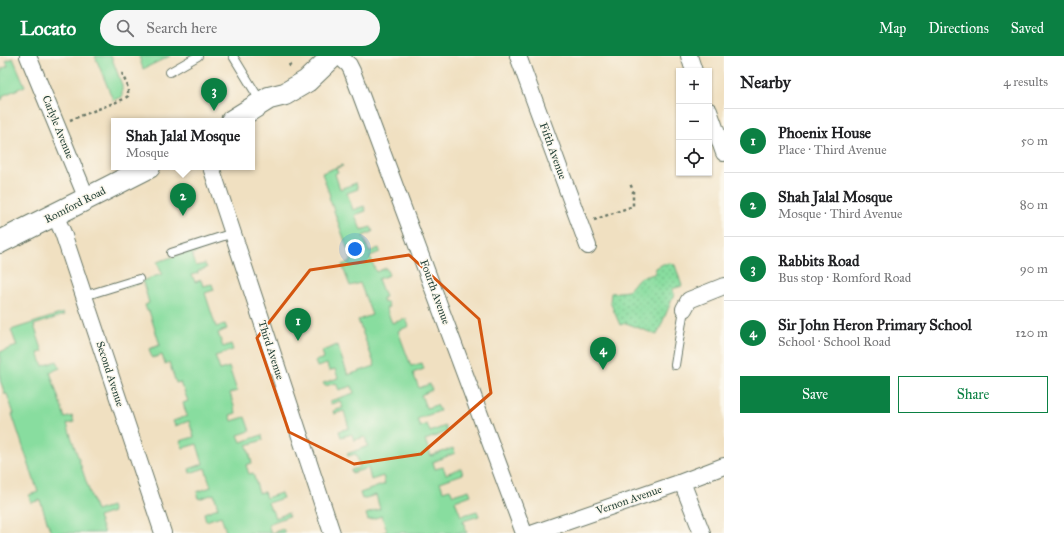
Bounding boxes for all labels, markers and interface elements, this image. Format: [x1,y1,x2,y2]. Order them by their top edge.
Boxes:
search box [100,10,380,46]
text: Locato [20,17,76,40]
icon: search [114,17,136,39]
text: Search here [146,19,217,37]
text: Map [879,20,906,37]
text: Directions [928,20,989,37]
text: Saved [1011,20,1044,37]
map controls [676,68,712,176]
button: + [676,68,712,104]
text: Nearby [740,72,791,93]
text: 4 results [1003,74,1048,90]
pin: 3 [201,78,227,111]
street label: Carlyle Avenue [39,93,77,161]
button: − [676,104,712,140]
popup [111,118,255,170]
street label: Fifth Avenue [537,121,569,181]
text: Phoenix House [778,124,871,142]
text: Shah Jalal Mosque [126,127,240,145]
text: 1 [750,133,756,149]
text: 50 m [1021,133,1048,149]
button: locate [676,140,712,176]
text: Place · Third Avenue [778,142,887,158]
text: Mosque [126,145,169,161]
pin: 2 [170,183,196,216]
street label: Romford Road [42,184,108,226]
text: Shah Jalal Mosque [778,188,892,206]
text: 2 [750,197,756,213]
text: 80 m [1020,197,1048,213]
text: Mosque · Third Avenue [778,206,903,222]
your location [345,239,365,259]
text: Rabbits Road [778,252,859,270]
street label: Fourth Avenue [417,258,453,327]
text: 3 [750,261,756,277]
text: 90 m [1020,261,1048,277]
text: Bus stop · Romford Road [778,270,911,286]
pin: 1 [285,308,311,341]
text: Sir John Heron Primary School [778,316,972,334]
street label: Third Avenue [255,319,287,382]
text: 4 [749,325,757,341]
text: 120 m [1015,325,1048,341]
text: School · School Road [778,334,891,350]
pin: 4 [590,337,616,370]
street label: Second Avenue [93,340,127,409]
button: Save [740,376,890,413]
button: Share [898,376,1048,413]
street label: Vernon Avenue [594,483,664,518]

